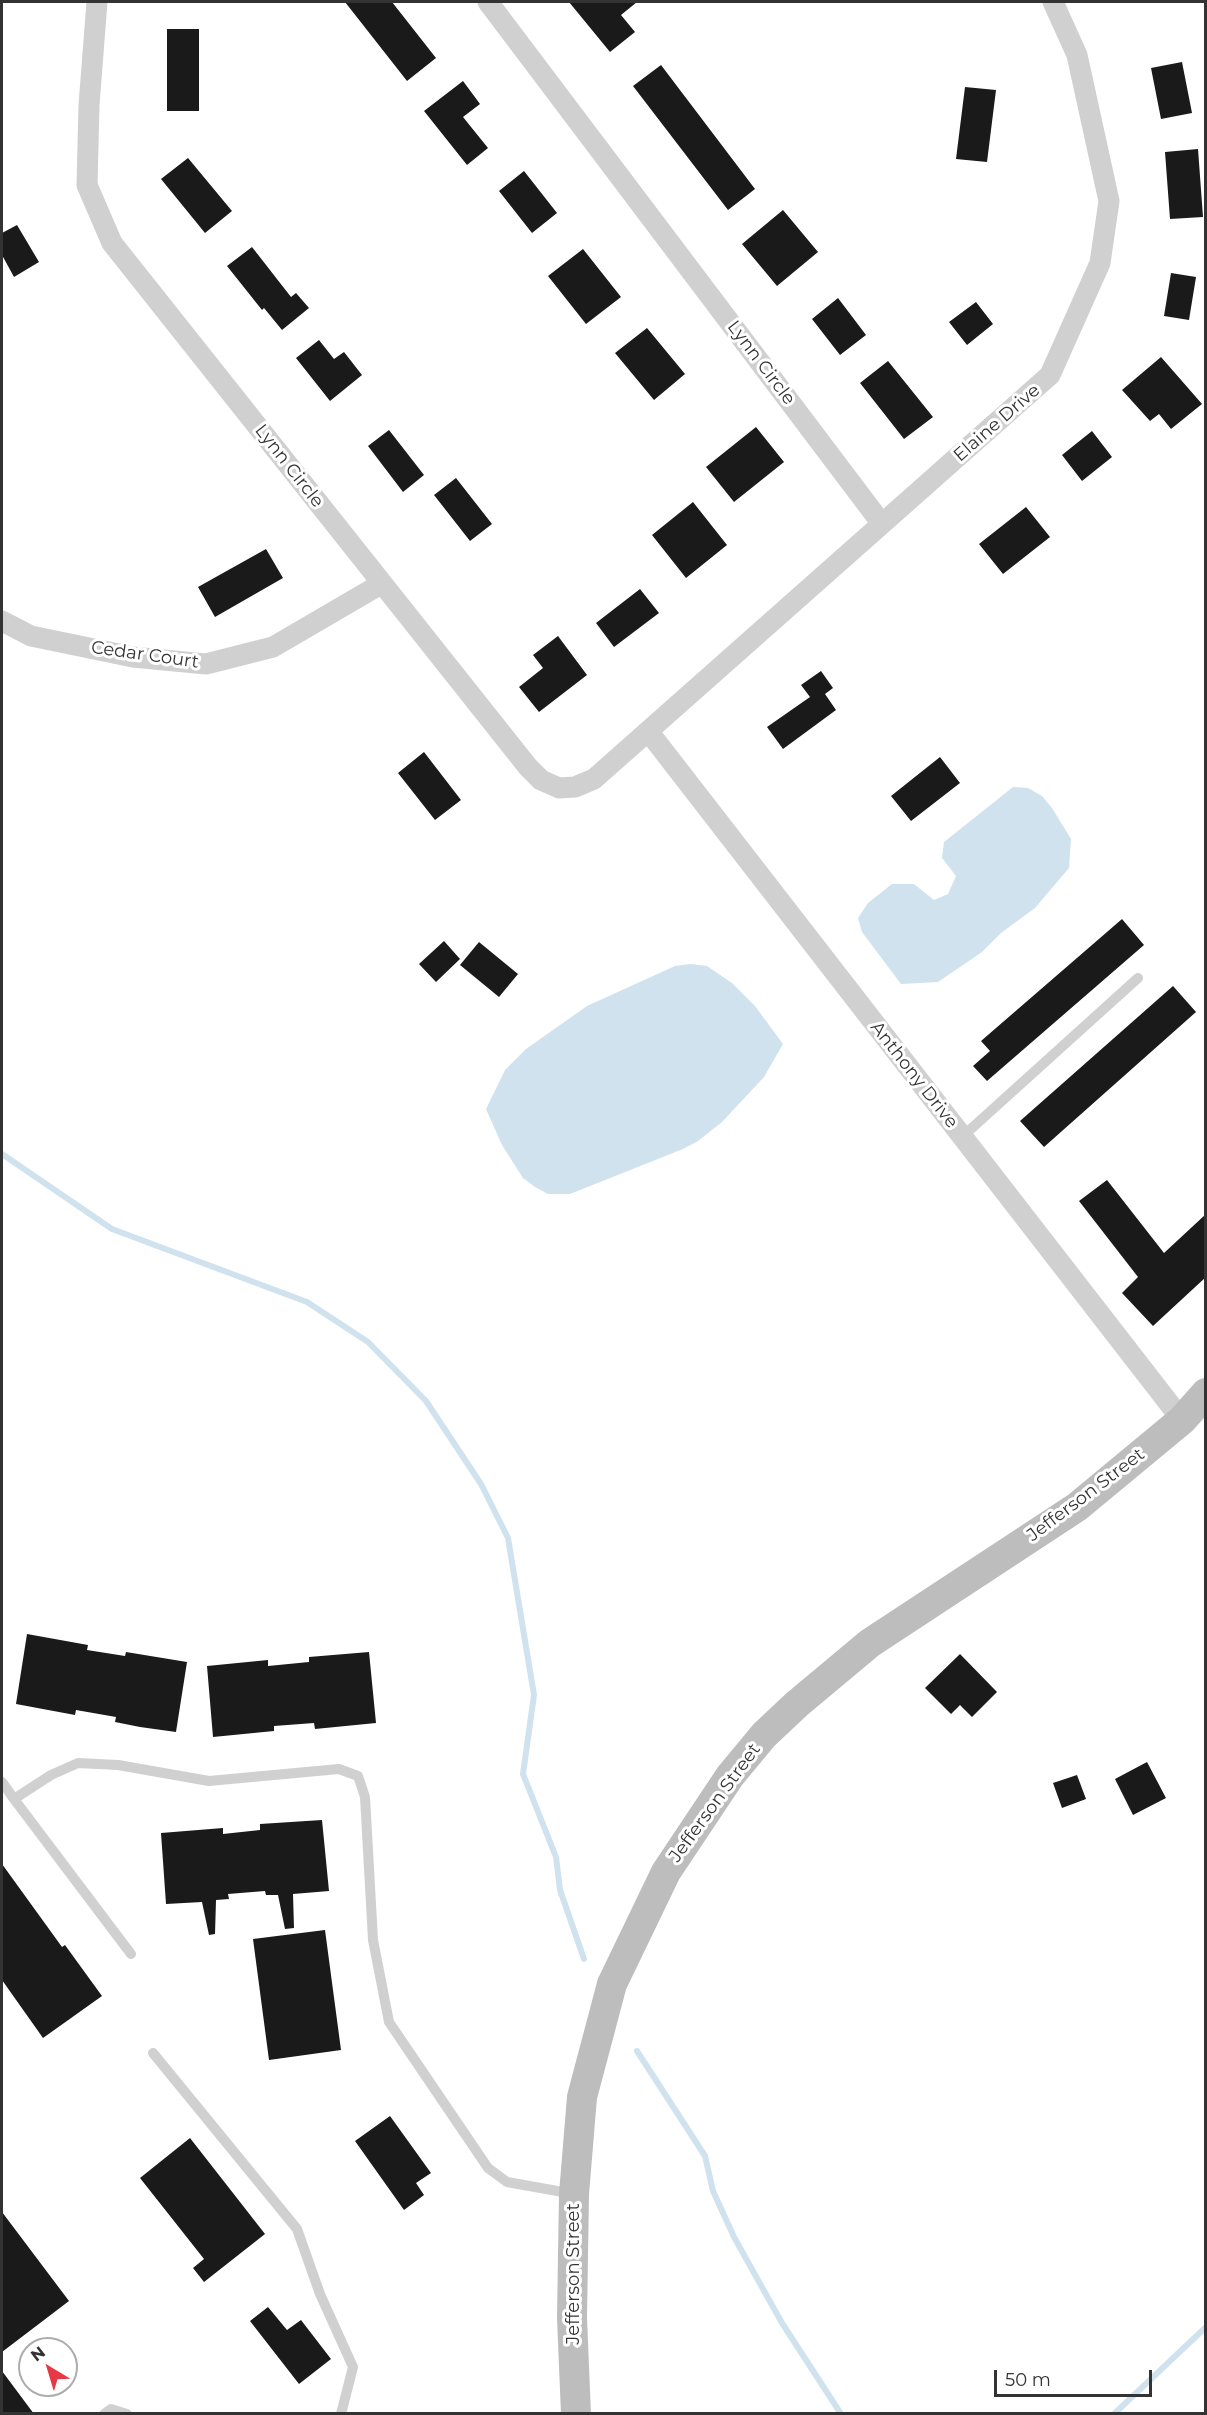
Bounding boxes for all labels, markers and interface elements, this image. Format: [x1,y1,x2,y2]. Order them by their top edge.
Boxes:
street label: Lynn Circle [722,317,800,409]
street label: Elaine Drive [949,380,1045,466]
street label: Lynn Circle [250,420,328,512]
street label: Cedar Court [90,637,200,673]
street label: Anthony Drive [866,1017,962,1133]
street label: Jefferson Street [1023,1444,1149,1546]
street label: Jefferson Street [665,1739,765,1867]
street label: Jefferson Street [563,2203,585,2345]
north arrow [18,2337,78,2397]
text: N [27,2343,49,2365]
scale bar [997,2358,1154,2396]
text: 50 m [1005,2369,1051,2391]

